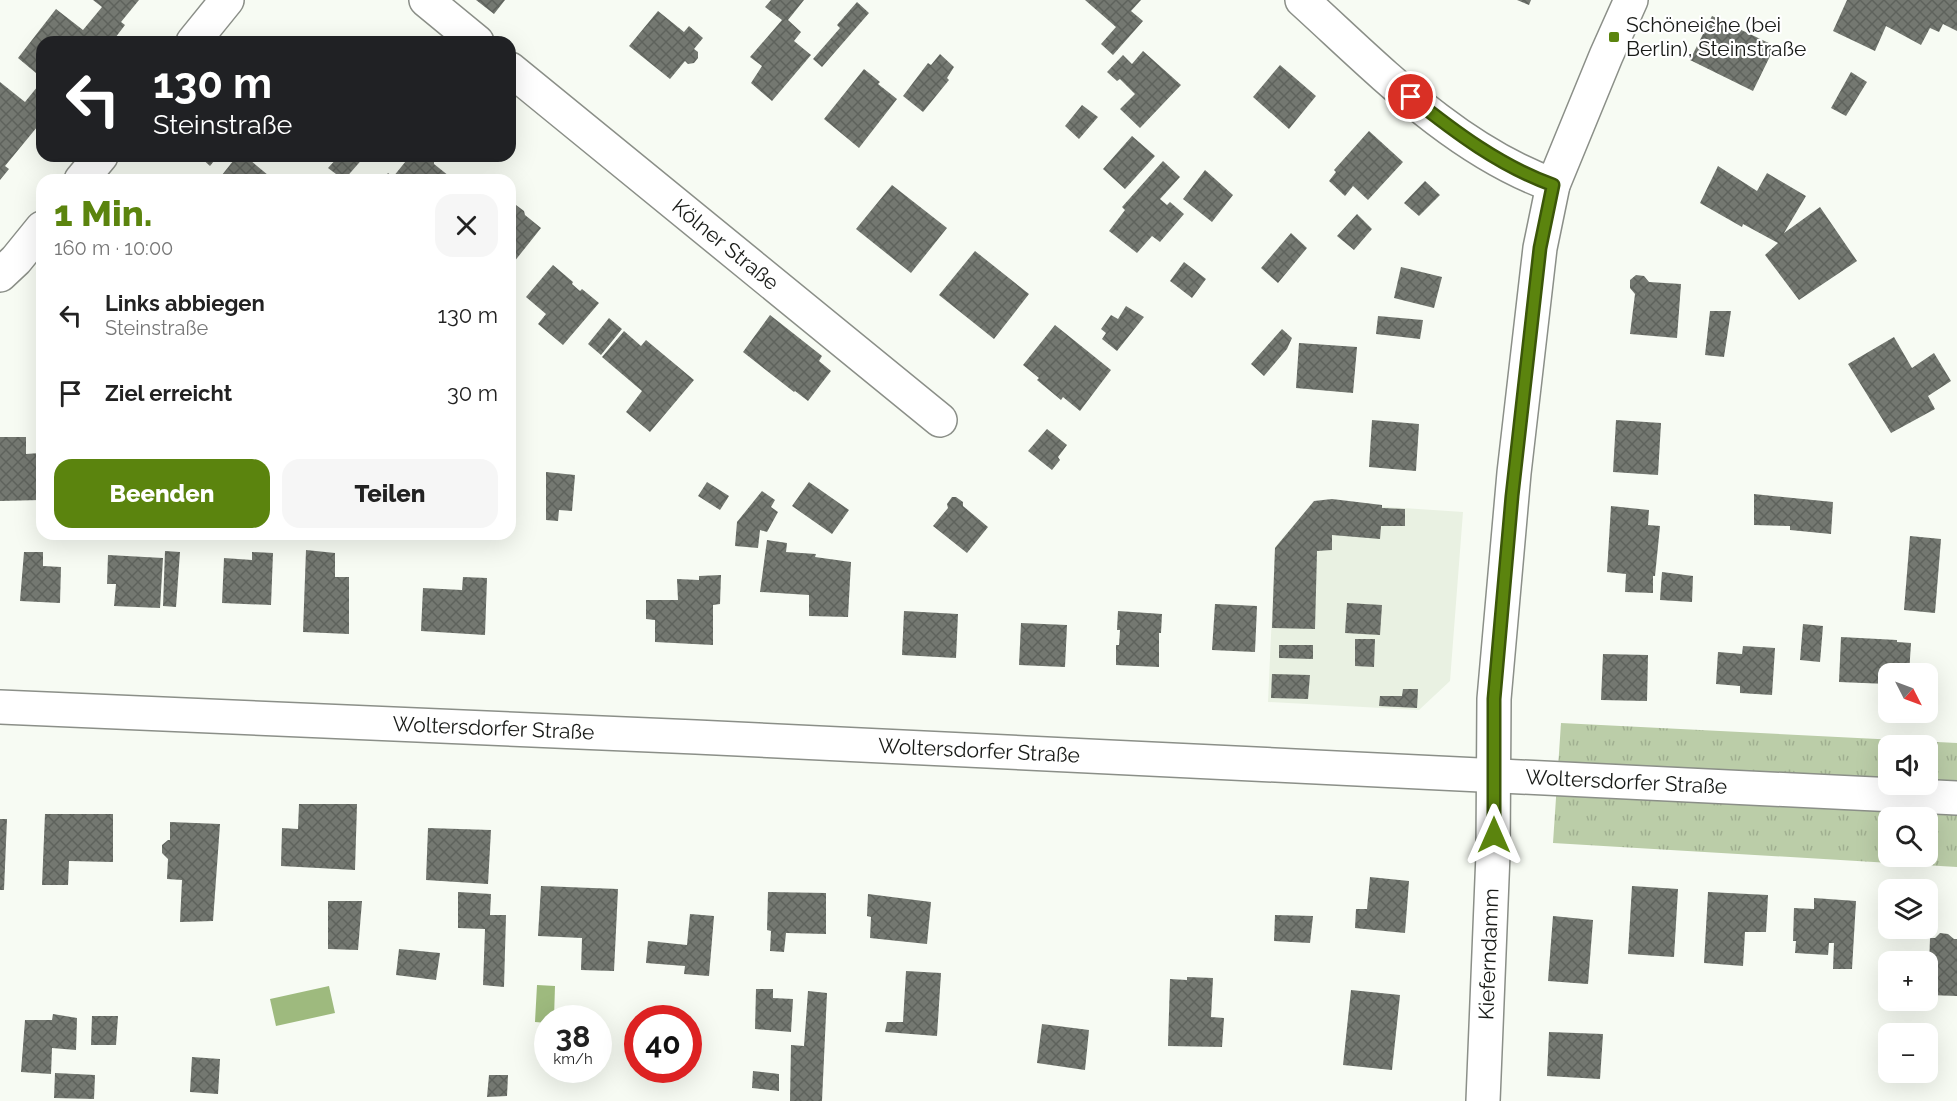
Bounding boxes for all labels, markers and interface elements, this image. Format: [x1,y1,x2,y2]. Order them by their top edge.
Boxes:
place label: Schöneiche (bei Berlin), Steinstraße [1626,12,1806,61]
marker: Schöneiche (bei Berlin), Steinstraße [1607,30,1621,44]
text: 130 m [153,59,272,108]
icon: left [54,60,132,138]
pin [1385,71,1436,122]
icon: arrive [1394,80,1427,113]
text: Steinstraße [153,109,292,140]
text: 1 Min. [54,192,152,234]
button: close [435,194,498,257]
street label: Kölner Straße [667,194,784,295]
text: 160 m · 10:00 [54,236,173,260]
text: Links abbiegen [105,290,265,316]
icon: left [54,299,87,332]
text: 130 m [438,302,498,328]
text: Steinstraße [105,316,208,340]
icon: arrive [54,377,87,410]
text: Ziel erreicht [105,380,232,406]
text: 30 m [447,380,498,406]
button: Beenden [54,459,270,528]
button: Teilen [282,459,498,528]
north arrow [1878,663,1938,723]
map controls [1878,663,1938,1083]
street label: Woltersdorfer Straße [392,711,595,745]
street label: Woltersdorfer Straße [878,733,1080,768]
button: sound [1878,735,1938,795]
street label: Woltersdorfer Straße [1525,764,1728,799]
position arrow [1462,803,1526,867]
button: search [1878,807,1938,867]
button: layers [1878,879,1938,939]
street label: Kieferndamm [1473,888,1504,1021]
button: + [1878,951,1938,1011]
speed limit sign: 40 [624,1005,702,1083]
text: 38 [556,1019,590,1054]
button: − [1878,1023,1938,1083]
text: km/h [553,1050,593,1068]

